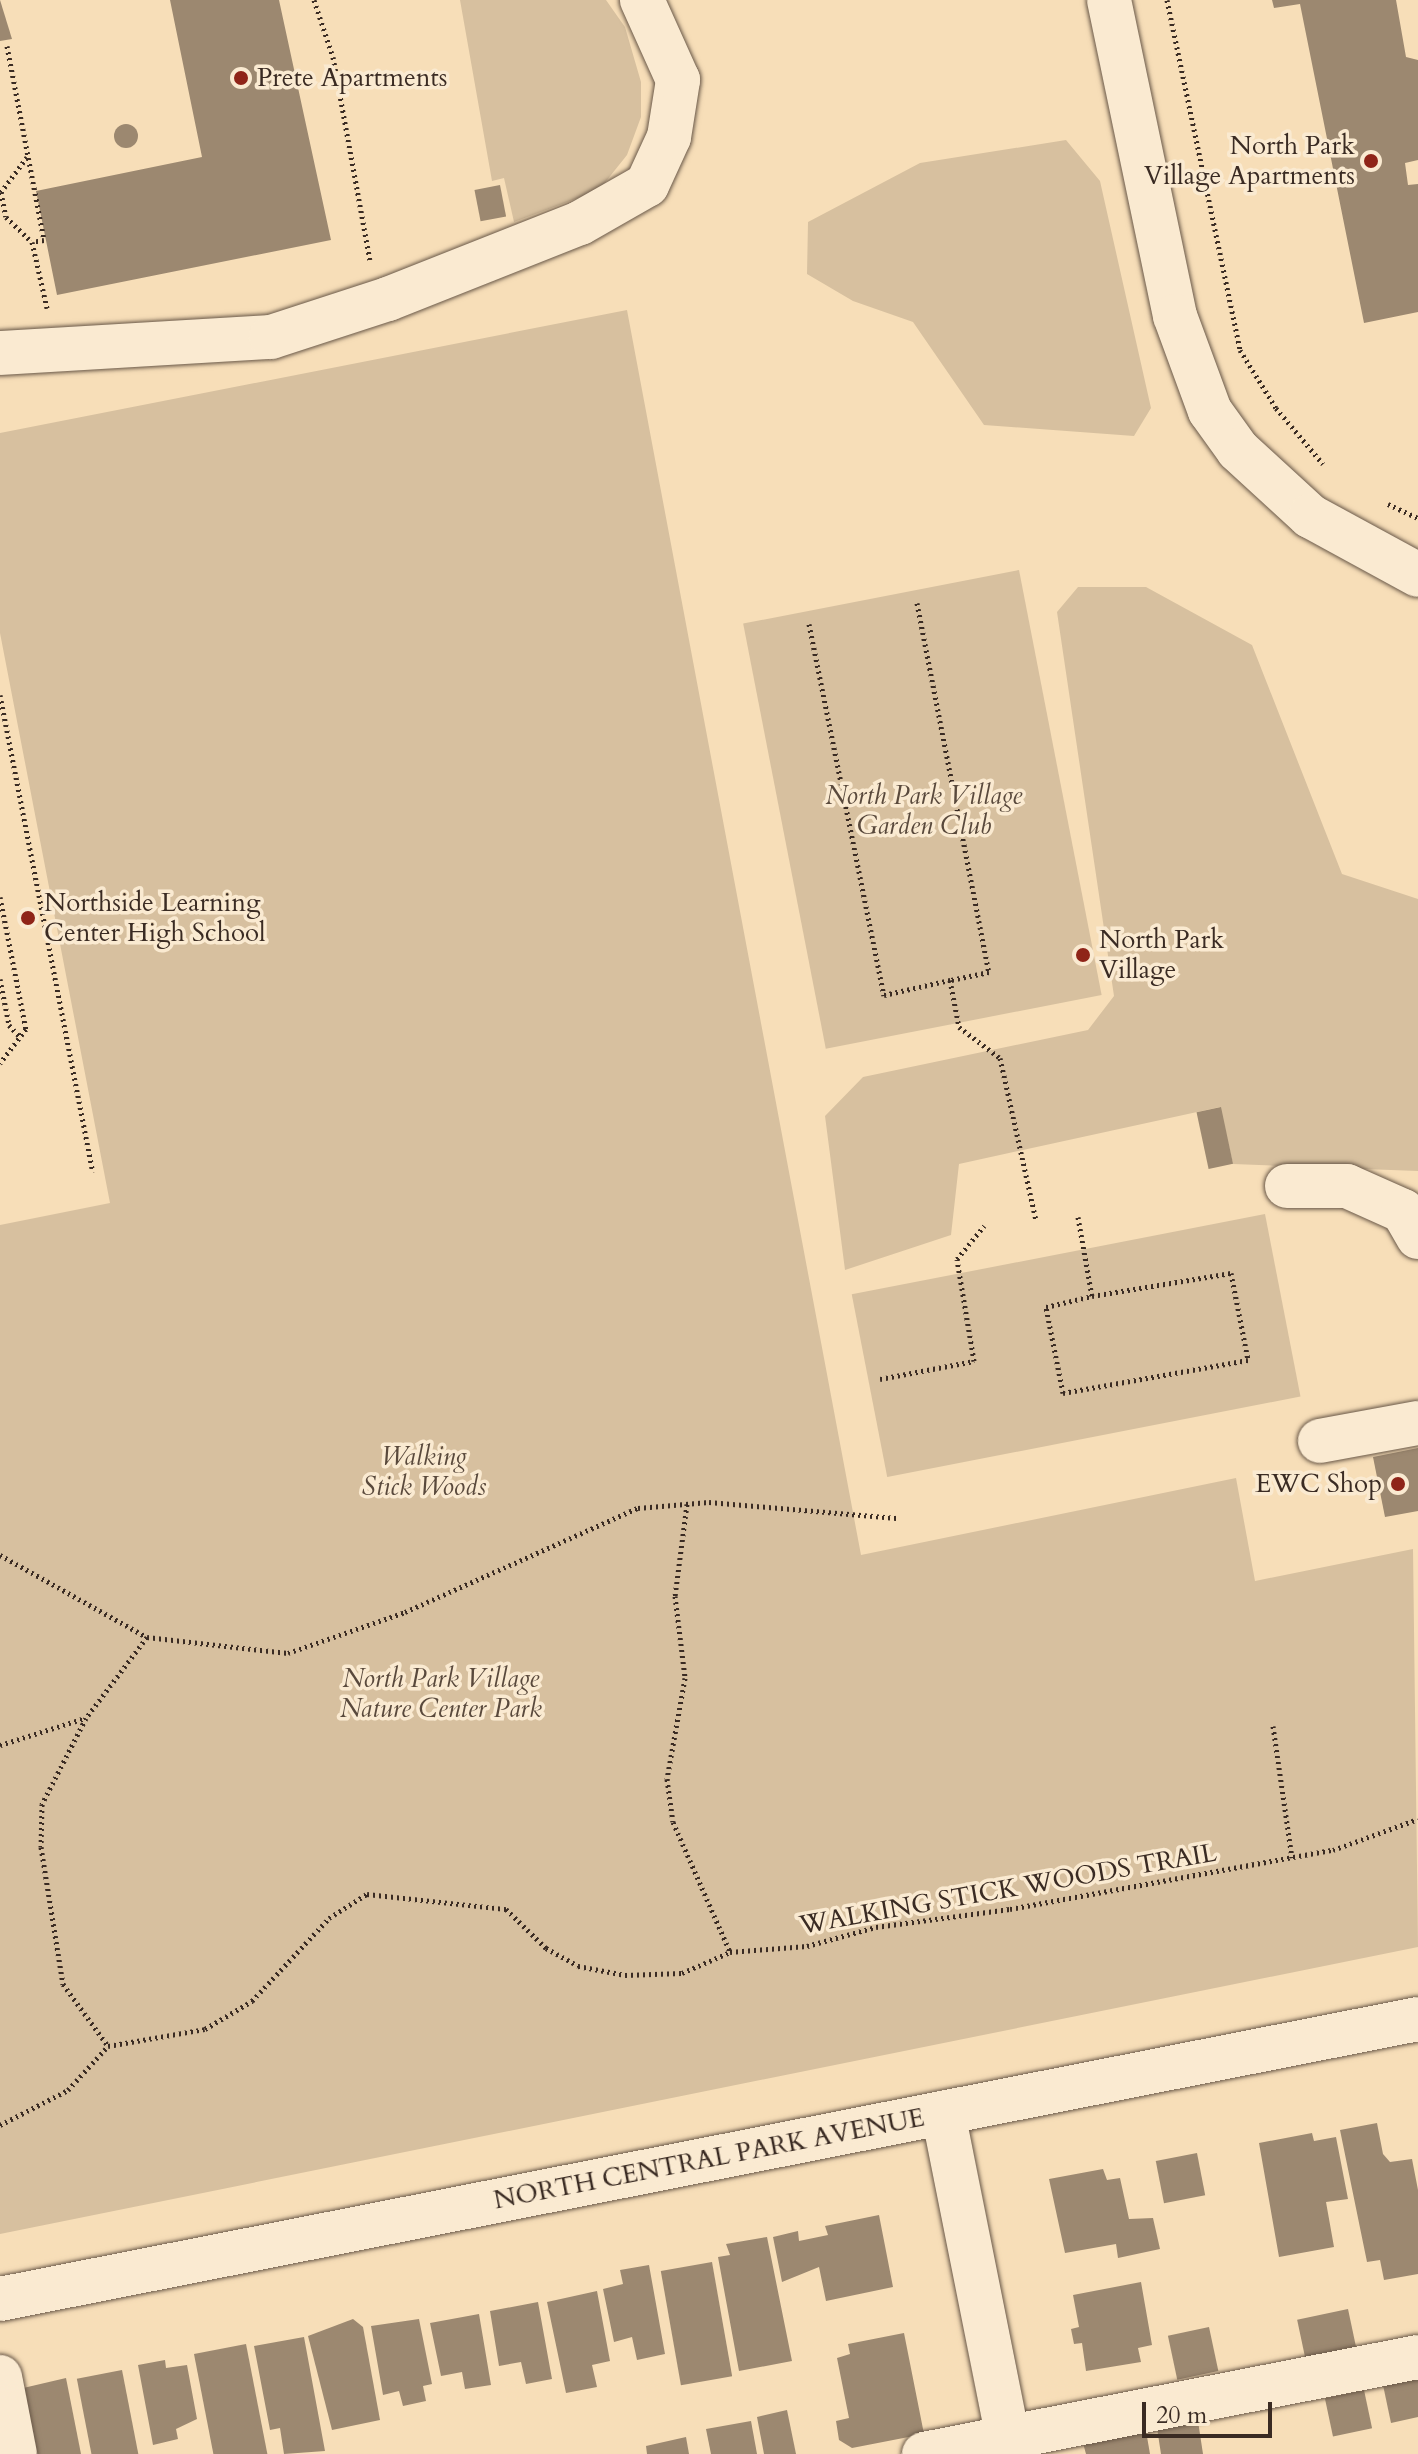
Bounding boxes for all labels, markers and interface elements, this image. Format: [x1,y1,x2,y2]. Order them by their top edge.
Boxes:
place label: Prete Apartments [257,62,447,94]
marker: Prete Apartments [232,69,250,87]
place label: North Park Village Apartments [1144,130,1355,192]
marker: North Park Village Apartments [1362,152,1380,170]
park label: North Park Village Garden Club [826,780,1022,842]
place label: Northside Learning Center High School [44,887,266,948]
marker: Northside Learning Center High School [19,909,37,927]
place label: North Park Village [1099,924,1224,986]
marker: North Park Village [1074,946,1092,964]
park label: Walking Stick Woods [362,1441,486,1502]
place label: EWC Shop [1255,1468,1382,1500]
marker: EWC Shop [1389,1475,1407,1493]
park label: North Park Village Nature Center Park [340,1663,542,1724]
street label: WALKING STICK WOODS TRAIL [797,1837,1219,1941]
street label: NORTH CENTRAL PARK AVENUE [491,2102,927,2216]
scale bar [1146,2386,1276,2436]
text: 20 m [1156,2399,1207,2432]

